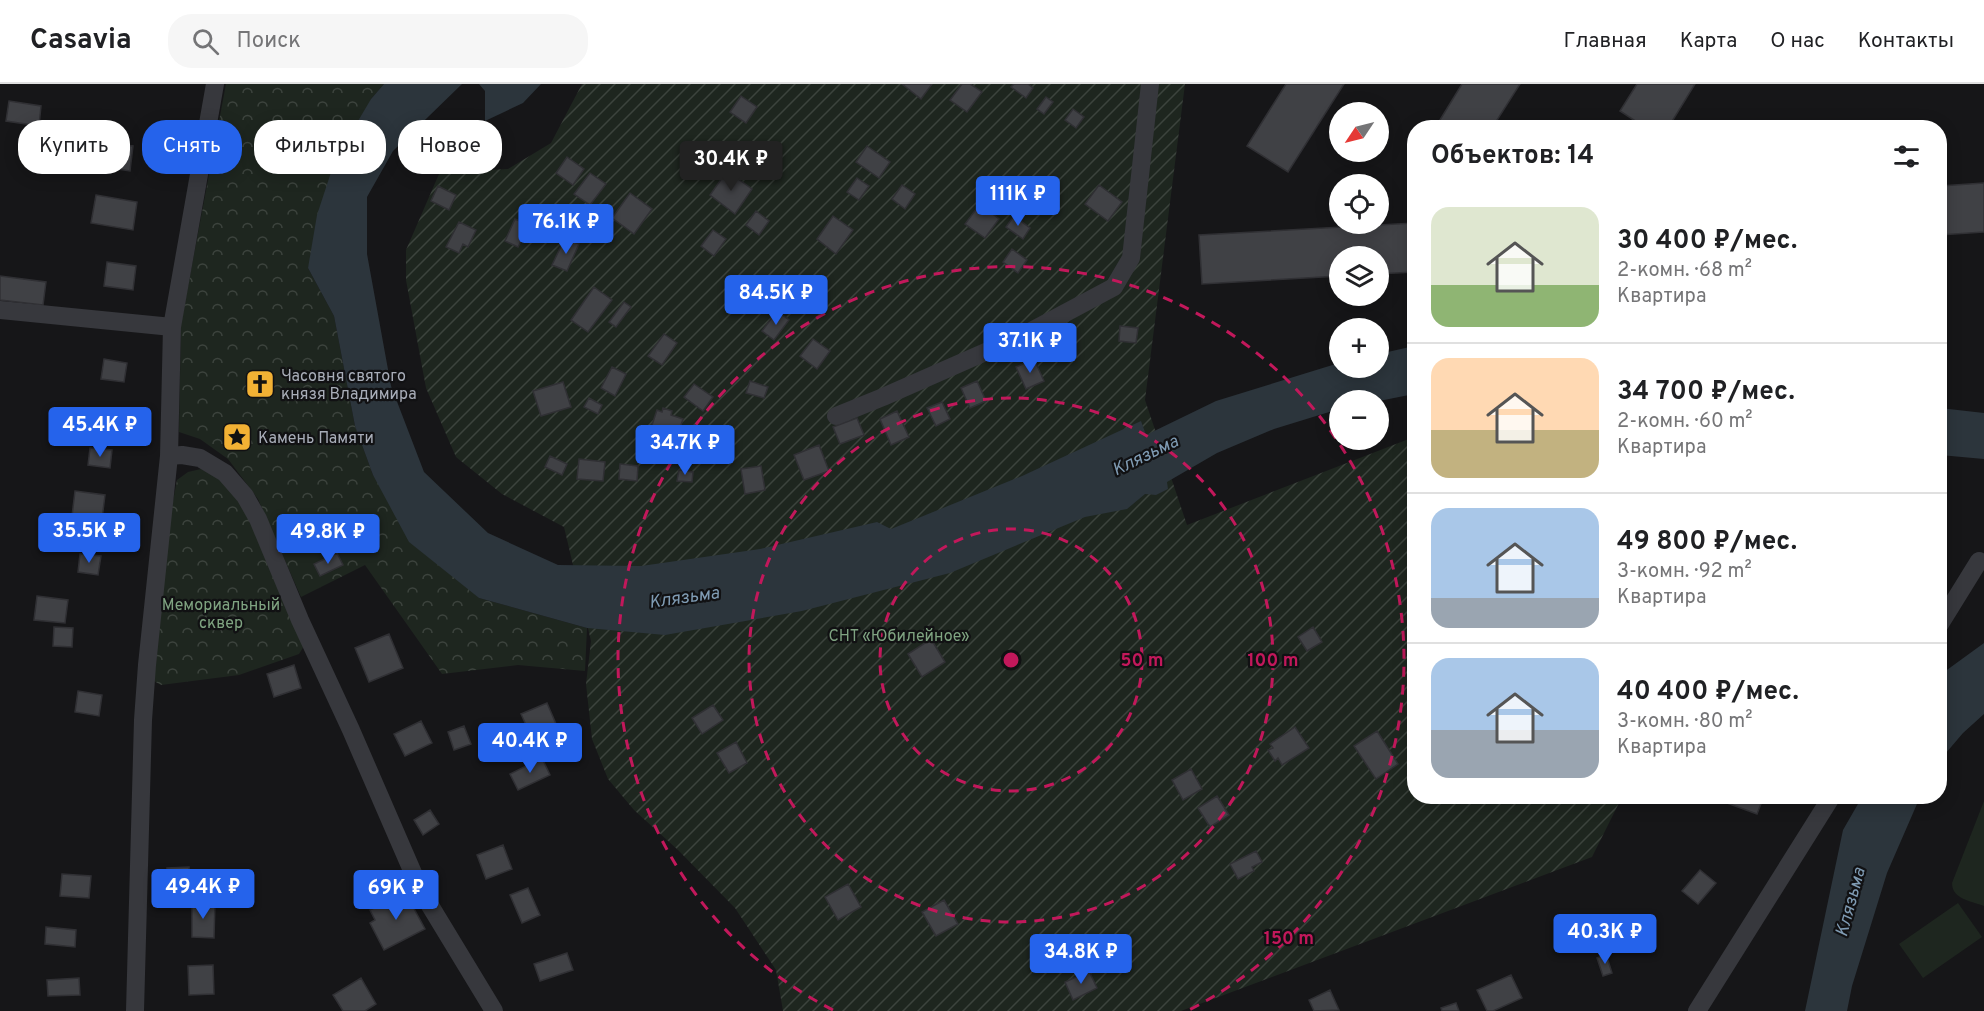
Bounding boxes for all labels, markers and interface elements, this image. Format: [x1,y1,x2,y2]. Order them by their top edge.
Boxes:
search box [168,14,588,68]
text: Casavia [30,23,132,59]
icon: search [189,25,222,58]
text: Поиск [237,28,301,55]
text: Главная [1563,28,1647,55]
text: Карта [1680,28,1737,55]
text: О нас [1770,28,1825,55]
text: Контакты [1858,28,1954,55]
north arrow [1329,102,1389,162]
map controls [1329,102,1389,450]
chip: Купить [18,120,130,174]
chip: Снять [142,120,242,174]
chip: Фильтры [254,120,386,174]
chip: Новое [398,120,502,174]
text: Объектов: 14 [1431,140,1594,173]
icon: filters [1890,140,1923,173]
pin: 30.4K ₽ [676,141,786,192]
text: 30.4K ₽ [694,147,768,173]
button: locate [1329,174,1389,234]
pin: 111K ₽ [969,176,1067,227]
text: 111K ₽ [990,182,1046,208]
pin: 76.1K ₽ [511,204,621,255]
text: 76.1K ₽ [532,210,600,236]
text: 30 400 ₽/мес. [1617,225,1797,258]
icon: home [1479,231,1551,303]
button: layers [1329,246,1389,306]
text: 2-комн. · 68 m² [1617,258,1752,284]
pin: 84.5K ₽ [721,275,831,326]
text: 84.5K ₽ [739,281,813,307]
text: Квартира [1617,284,1706,310]
button: + [1329,318,1389,378]
pin: 37.1K ₽ [975,323,1085,374]
text: 37.1K ₽ [998,329,1062,355]
place label: Часовня святого князя Владимира [281,367,417,405]
church icon: Часовня святого князя Владимира [244,368,276,400]
text: 34 700 ₽/мес. [1617,376,1795,409]
icon: home [1479,382,1551,454]
button: − [1329,390,1389,450]
pin: 45.4K ₽ [45,407,155,458]
text: 2-комн. · 60 m² [1617,409,1753,435]
text: 45.4K ₽ [62,413,138,439]
place icon: Камень Памяти [221,421,253,453]
pin: 34.7K ₽ [630,425,740,476]
place label: Камень Памяти [258,429,374,449]
water label: Клязьма [1109,430,1183,482]
text: 34.7K ₽ [650,431,720,457]
text: Квартира [1617,435,1706,461]
pin: 35.5K ₽ [34,513,144,564]
pin: 49.8K ₽ [273,514,383,565]
text: 35.5K ₽ [52,519,126,545]
text: 49.8K ₽ [291,520,365,546]
text: 49 800 ₽/мес. [1617,526,1797,559]
icon: home [1479,532,1551,604]
text: 3-комн. · 92 m² [1617,559,1752,585]
water label: Клязьма [647,582,722,615]
text: Квартира [1617,585,1706,611]
park label: Мемориальный сквер [162,596,280,634]
park label: СНТ «Юбилейное» [828,627,970,647]
centre of rings [1001,650,1021,670]
text: 50 m [1120,650,1164,673]
text: 100 m [1247,650,1299,673]
text: 40 400 ₽/мес. [1617,676,1799,709]
icon: home [1479,682,1551,754]
text: 3-комн. · 80 m² [1617,709,1752,735]
pin: 40.4K ₽ [475,723,585,774]
text: 40.4K ₽ [492,729,568,755]
text: Квартира [1617,735,1706,761]
water label: Клязьма [1831,864,1872,940]
pin: 49.4K ₽ [148,869,258,920]
pin: 69K ₽ [354,870,438,921]
text: 49.4K ₽ [165,875,241,901]
text: 69K ₽ [368,876,424,902]
pin: 40.3K ₽ [1550,914,1660,965]
text: 40.3K ₽ [1567,920,1643,946]
text: 150 m [1264,928,1314,951]
pin: 34.8K ₽ [1026,934,1136,985]
text: 34.8K ₽ [1044,940,1118,966]

